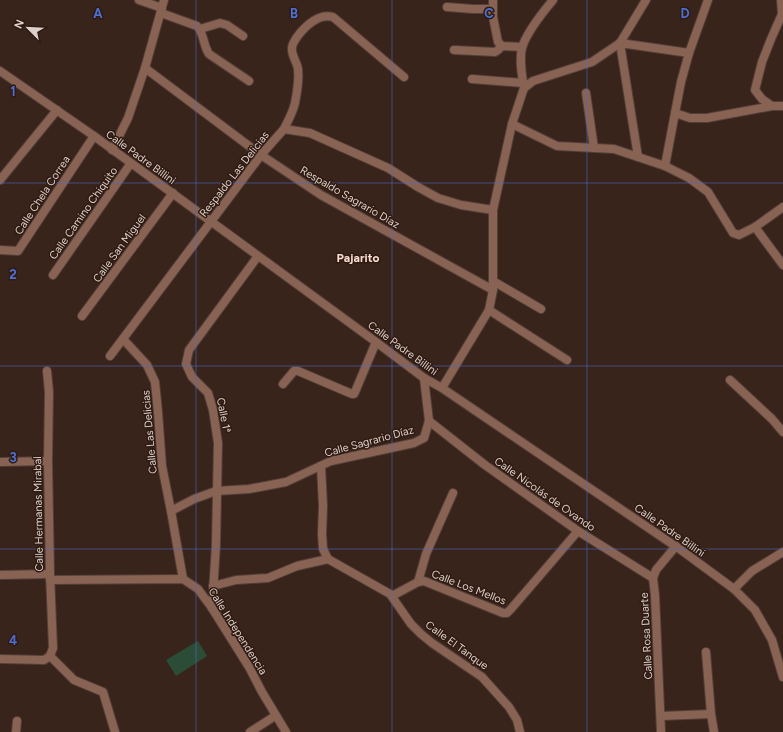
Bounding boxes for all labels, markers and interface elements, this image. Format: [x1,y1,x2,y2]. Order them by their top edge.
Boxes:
text: A [93,6,103,21]
text: B [290,6,298,21]
text: C [484,6,494,21]
text: D [680,6,690,21]
north arrow [8,8,48,48]
text: N [12,18,27,31]
text: 1 [10,84,16,99]
street label: Calle Padre Billini [103,128,178,187]
street label: Respaldo Las Delicias [197,129,272,220]
street label: Calle Chela Correa [12,153,73,237]
street label: Respaldo Sagrario Díaz [298,164,402,231]
street label: Calle Camino Chiquito [47,165,120,262]
street label: Calle San Miguel [90,212,149,285]
district label: Pajarito [337,251,379,265]
text: 2 [9,267,17,282]
street label: Calle Padre Billini [365,319,440,378]
street label: Calle Las Delicias [139,390,160,474]
street label: Calle 1ª [214,397,233,434]
street label: Calle Sagrario Díaz [323,423,415,460]
text: 3 [9,450,17,465]
street label: Calle Nicolás de Ovando [492,455,598,534]
street label: Calle Hermanas Mirabal [31,456,46,572]
street label: Calle Padre Billini [632,501,708,560]
street label: Calle Los Mellos [430,567,508,608]
street label: Calle Independencia [206,585,270,677]
street label: Calle Rosa Duarte [638,592,655,680]
street label: Calle El Tanque [423,618,491,673]
text: 4 [9,633,17,648]

